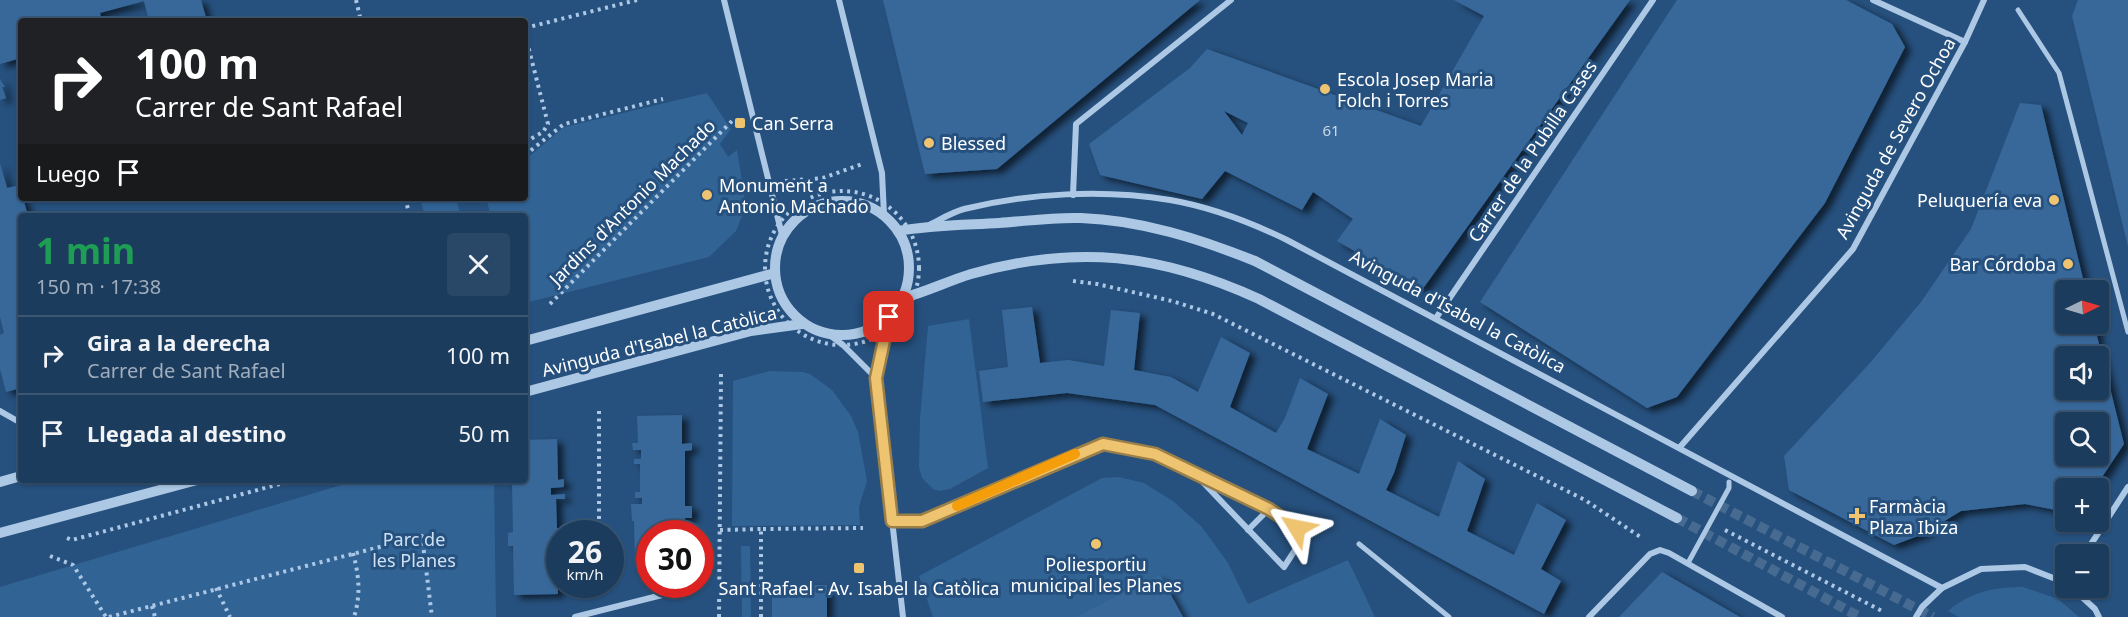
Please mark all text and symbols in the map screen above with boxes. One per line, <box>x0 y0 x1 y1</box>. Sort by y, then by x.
street label: Avinguda de Severo Ochoa <box>1830 33 1960 243</box>
text: 100 m <box>135 34 259 91</box>
icon: right <box>36 42 114 120</box>
street label: Carrer de la Pubilla Cases <box>1462 55 1602 247</box>
place label: Escola Josep Maria Folch i Torres <box>1337 67 1494 112</box>
marker: Escola Josep Maria Folch i Torres <box>1318 82 1332 96</box>
text: Carrer de Sant Rafael <box>135 88 403 125</box>
place label: Can Serra <box>752 111 834 135</box>
street label: Jardins d'Antonio Machado <box>542 114 720 292</box>
marker: Can Serra <box>733 116 747 130</box>
house number: 61 <box>1322 120 1340 140</box>
place label: Blessed <box>941 131 1006 155</box>
marker: Blessed <box>922 136 936 150</box>
icon: arrive <box>112 156 145 189</box>
text: Luego <box>36 158 100 188</box>
place label: Monument a Antonio Machado <box>719 173 869 218</box>
marker: Monument a Antonio Machado <box>700 188 714 202</box>
place label: Peluquería eva <box>1917 188 2042 212</box>
marker: Peluquería eva <box>2047 193 2061 207</box>
text: 1 min <box>36 226 135 275</box>
button: close <box>447 233 510 296</box>
street label: Avinguda d'Isabel la Catòlica <box>1346 244 1570 378</box>
place label: Bar Córdoba <box>1950 252 2056 276</box>
marker: Bar Córdoba <box>2061 257 2075 271</box>
text: 150 m · 17:38 <box>36 273 161 300</box>
north arrow <box>2055 280 2109 334</box>
map controls <box>2055 280 2109 598</box>
pin <box>863 291 914 342</box>
street label: Avinguda d'Isabel la Catòlica <box>539 300 779 382</box>
icon: arrive <box>872 300 905 333</box>
text: Gira a la derecha <box>87 327 271 357</box>
icon: right <box>36 339 69 372</box>
text: 100 m <box>446 340 510 370</box>
button: sound <box>2055 346 2109 400</box>
text: Carrer de Sant Rafael <box>87 357 286 384</box>
button: search <box>2055 412 2109 466</box>
icon: arrive <box>36 417 69 450</box>
text: Llegada al destino <box>87 418 287 448</box>
text: 50 m <box>459 418 510 448</box>
button: + <box>2055 478 2109 532</box>
place label: Farmàcia Plaza Ibiza <box>1869 494 1958 539</box>
position arrow <box>1265 496 1329 560</box>
marker: Farmàcia Plaza Ibiza <box>1850 509 1864 523</box>
speed limit sign: 30 <box>636 520 714 598</box>
park label: Parc de les Planes <box>372 527 456 572</box>
text: 26 <box>568 531 602 572</box>
marker: Poliesportiu municipal les Planes <box>1089 537 1103 551</box>
button: − <box>2055 544 2109 598</box>
place label: Poliesportiu municipal les Planes <box>1010 552 1182 597</box>
marker: Sant Rafael - Av. Isabel la Catòlica <box>852 561 866 575</box>
text: km/h <box>567 564 603 584</box>
place label: Sant Rafael - Av. Isabel la Catòlica <box>719 576 999 600</box>

